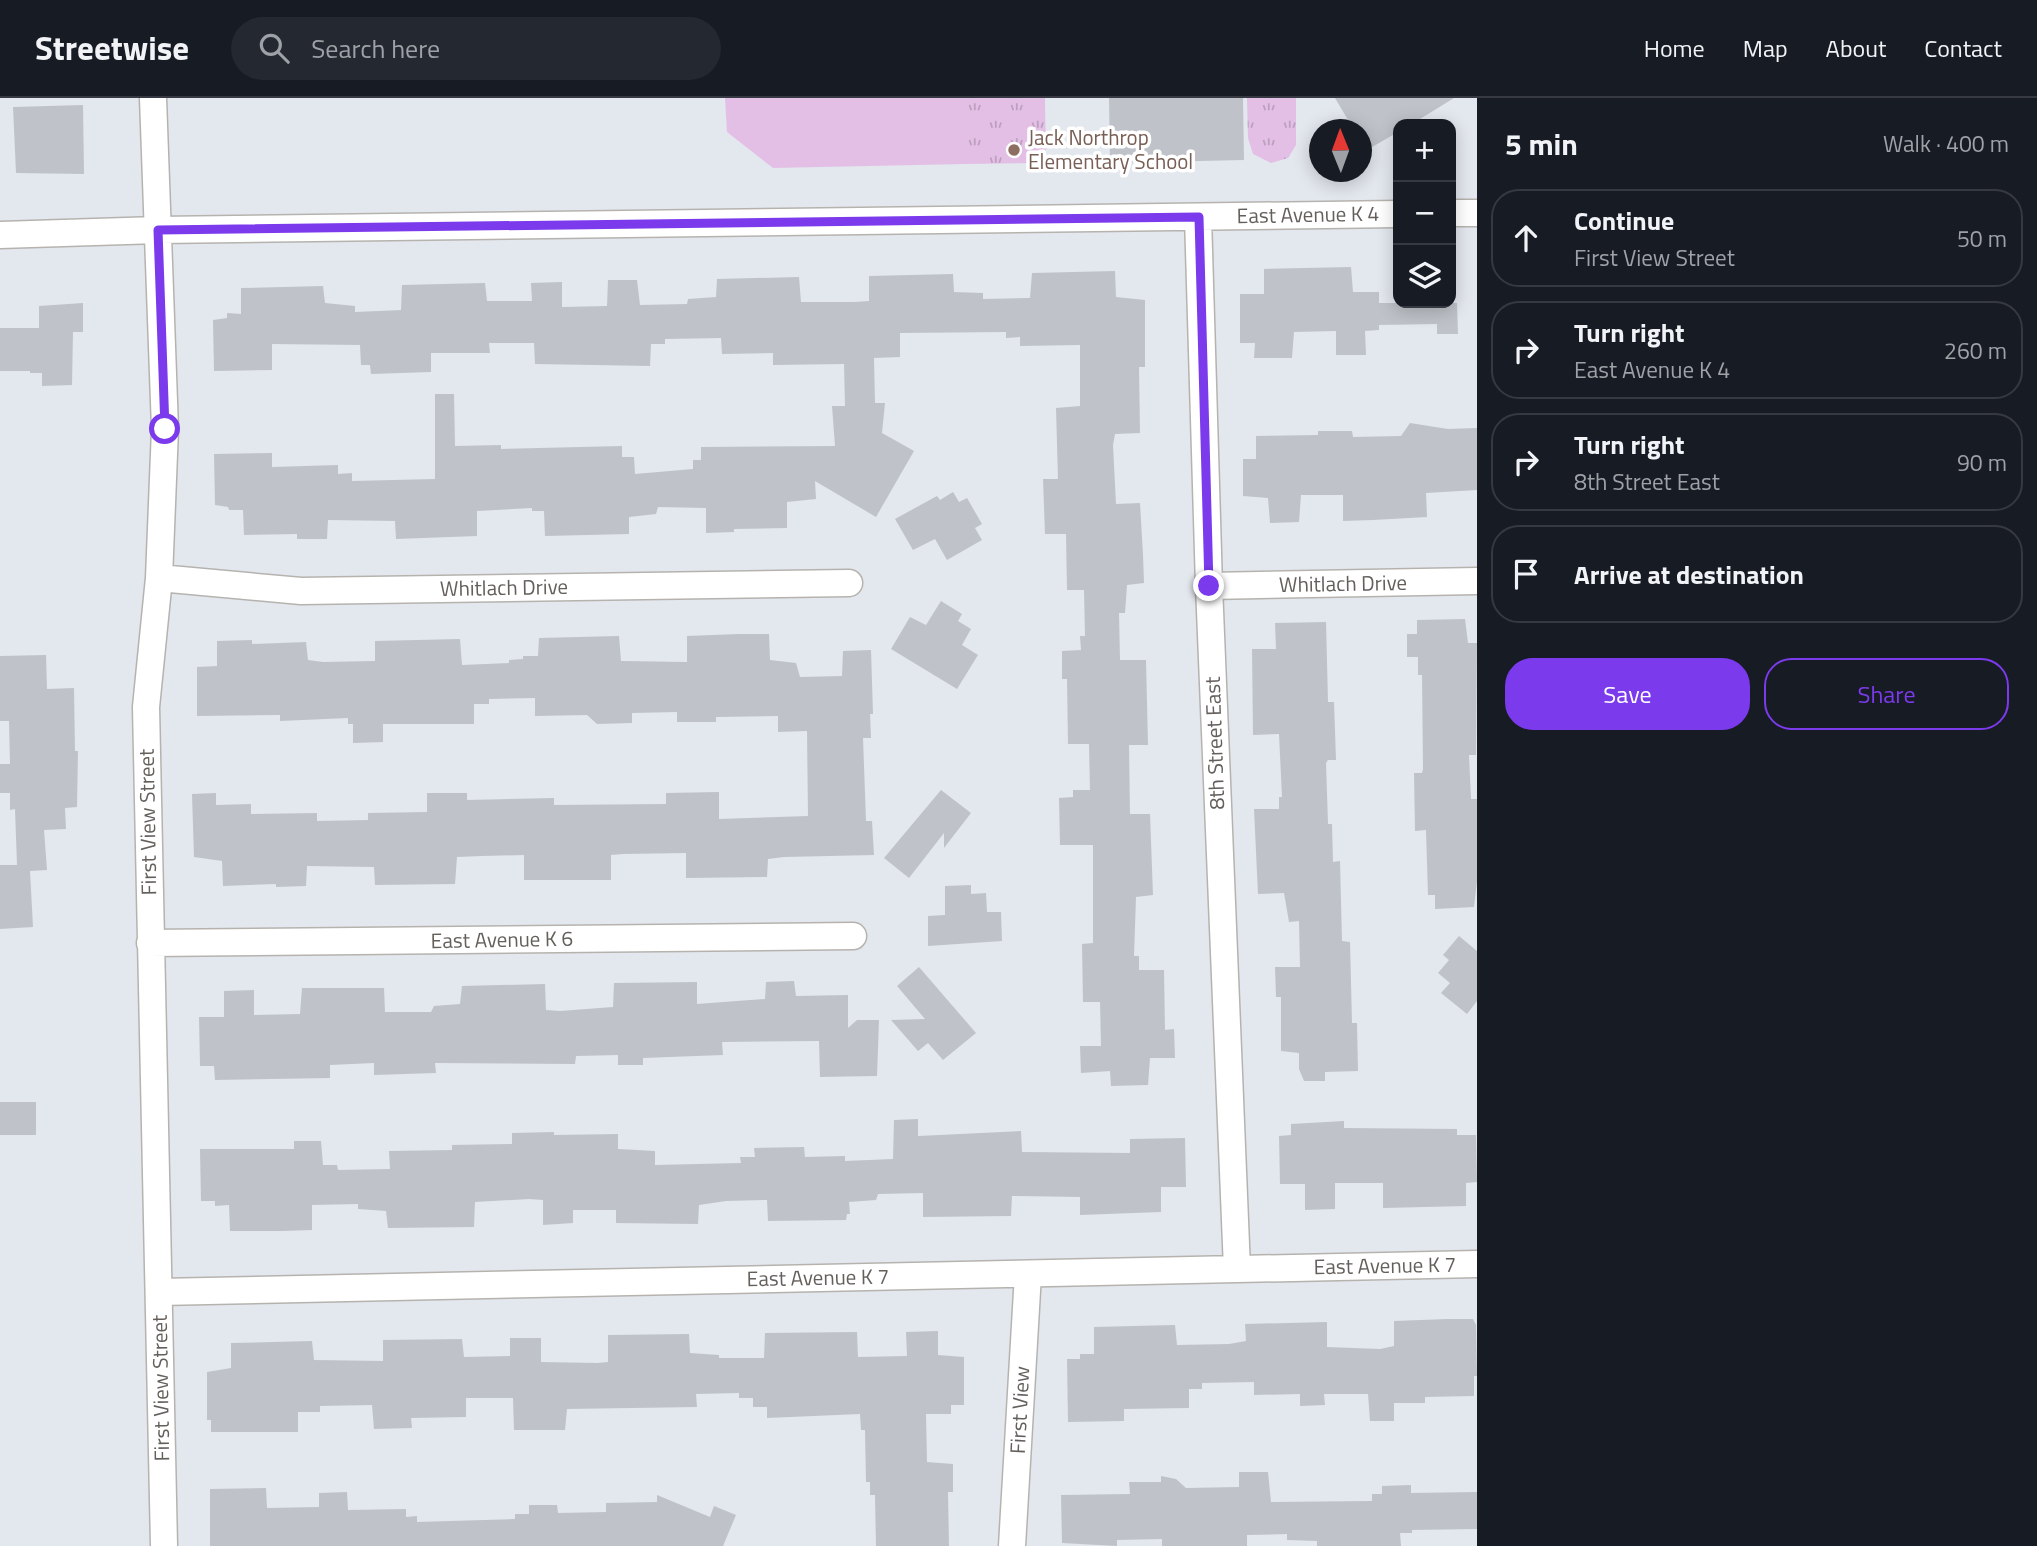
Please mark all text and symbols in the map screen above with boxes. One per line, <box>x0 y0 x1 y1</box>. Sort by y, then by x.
search box <box>231 17 721 80</box>
text: Streetwise <box>35 23 189 73</box>
icon: search <box>255 29 293 67</box>
text: Search here <box>311 29 440 68</box>
text: Home <box>1644 30 1705 66</box>
text: Map <box>1743 30 1788 66</box>
text: About <box>1826 30 1886 66</box>
text: Contact <box>1924 30 2002 66</box>
north arrow <box>1309 119 1372 182</box>
map controls <box>1393 119 1456 308</box>
button: + <box>1393 119 1456 182</box>
place label: Jack Northrop Elementary School <box>1028 121 1193 177</box>
text: 5 min <box>1505 121 1578 167</box>
text: Walk · 400 m <box>1883 126 2009 161</box>
marker: Jack Northrop Elementary School <box>1006 142 1022 158</box>
button: − <box>1393 182 1456 245</box>
street label: East Avenue K 4 <box>1236 197 1380 231</box>
text: Continue <box>1574 201 1674 240</box>
icon: ahead <box>1507 219 1545 257</box>
text: 50 m <box>1957 221 2007 256</box>
text: First View Street <box>1574 240 1735 275</box>
button: layers <box>1393 245 1456 308</box>
text: Turn right <box>1574 313 1685 352</box>
icon: right <box>1507 331 1545 369</box>
text: 260 m <box>1944 333 2007 368</box>
text: East Avenue K 4 <box>1574 352 1730 387</box>
route start <box>149 413 180 444</box>
text: Turn right <box>1574 425 1685 464</box>
icon: right <box>1507 443 1545 481</box>
text: 90 m <box>1957 445 2007 480</box>
text: 8th Street East <box>1574 464 1720 499</box>
icon: arrive <box>1507 555 1545 593</box>
text: Arrive at destination <box>1574 555 1804 594</box>
street label: Whitlach Drive <box>1279 566 1407 600</box>
street label: Whitlach Drive <box>440 570 568 604</box>
route end <box>1193 570 1224 601</box>
button: Save <box>1505 658 1750 730</box>
button: Share <box>1764 658 2009 730</box>
street label: 8th Street East <box>1196 675 1232 810</box>
street label: First View Street <box>130 748 164 896</box>
street label: East Avenue K 6 <box>430 922 574 956</box>
street label: East Avenue K 7 <box>1313 1248 1457 1282</box>
street label: East Avenue K 7 <box>746 1260 890 1294</box>
street label: First View Street <box>143 1314 177 1462</box>
street label: First View <box>1001 1365 1037 1455</box>

